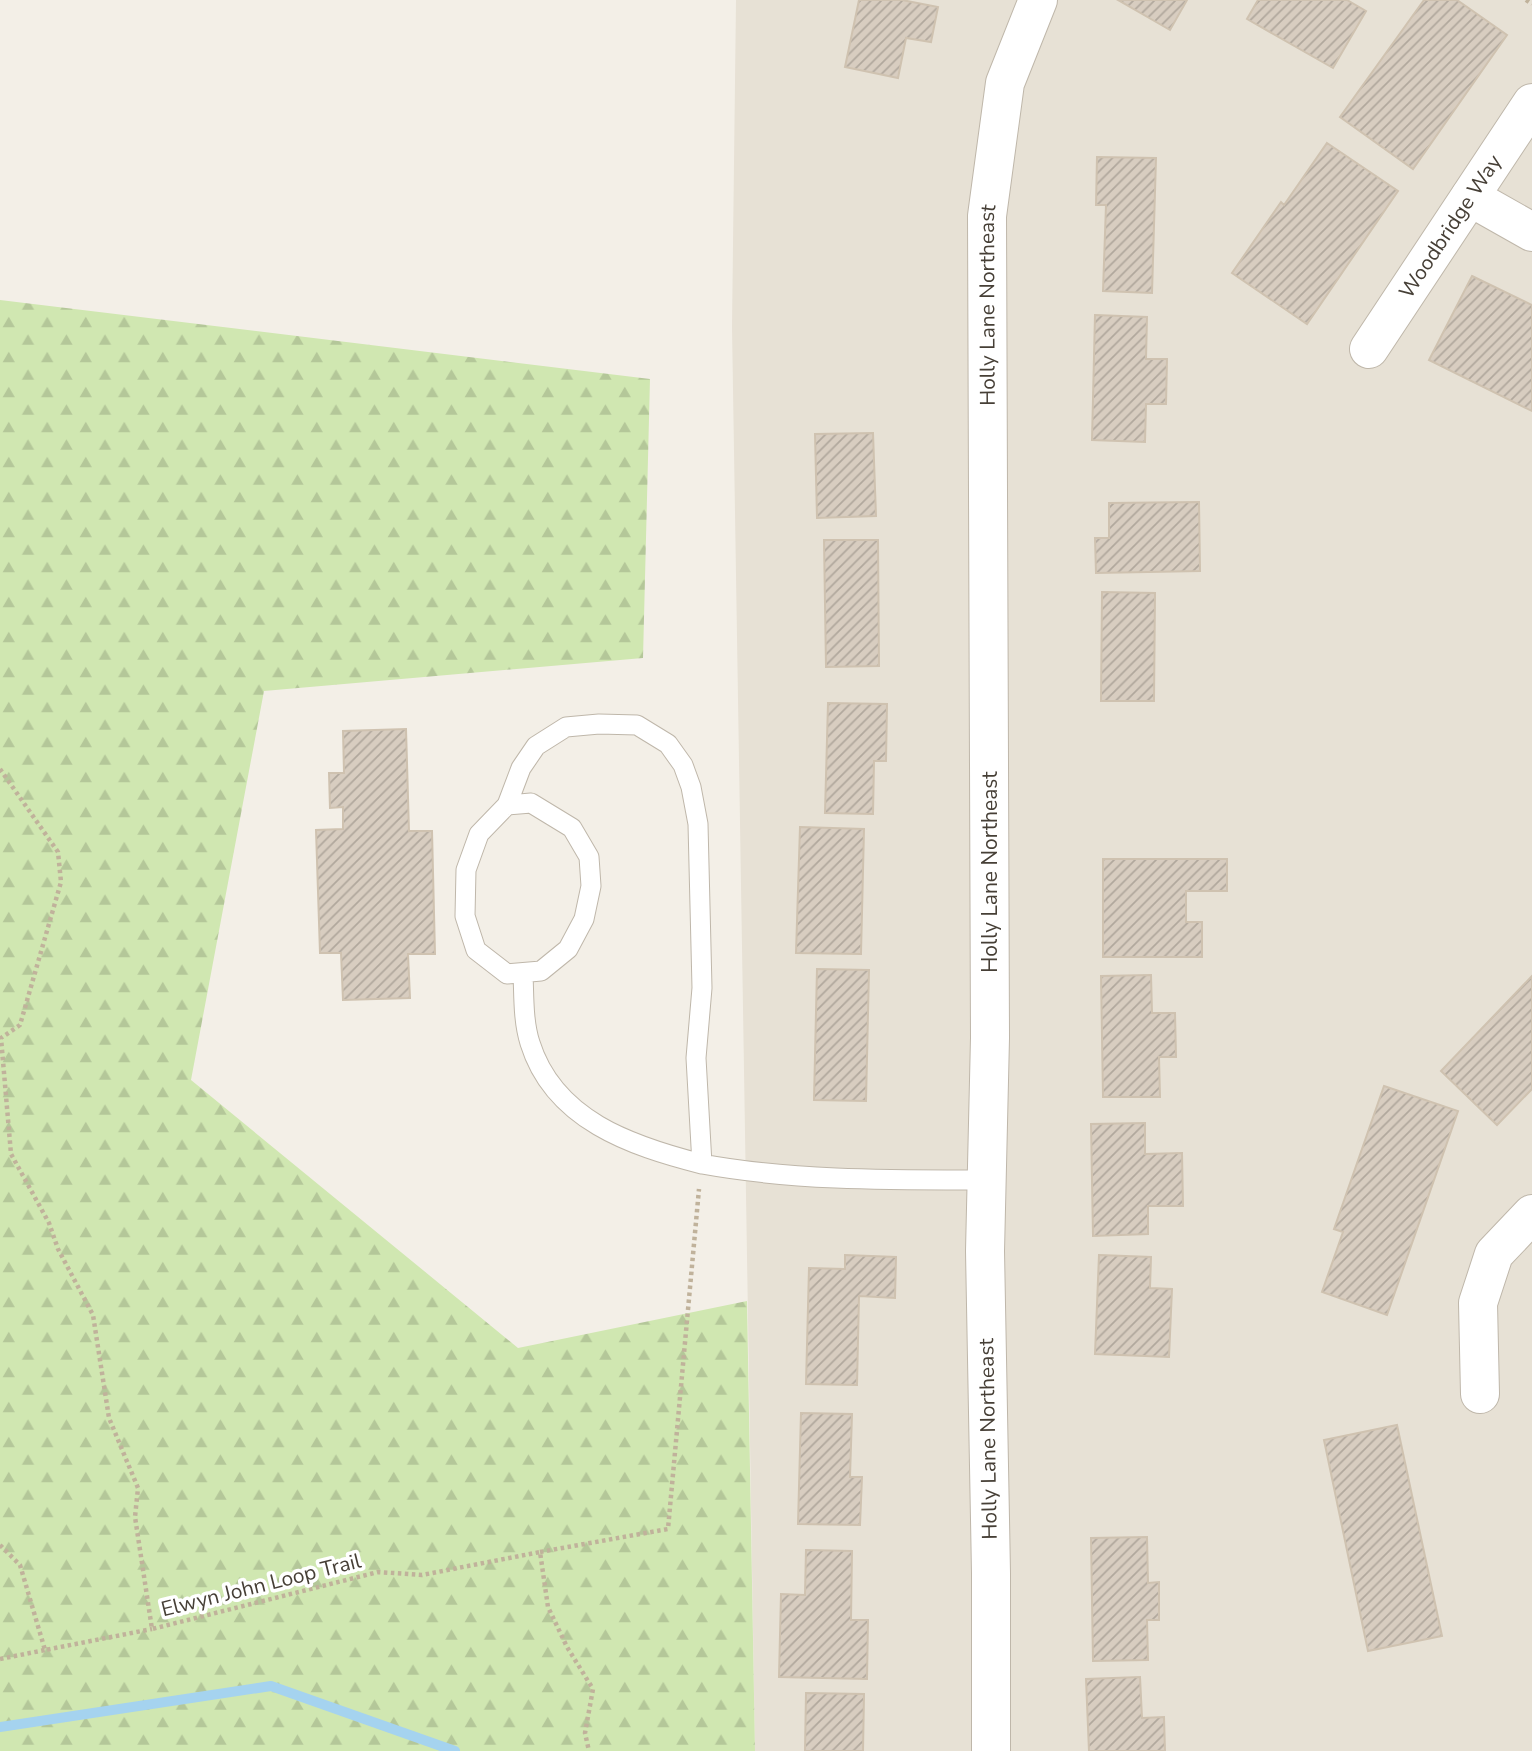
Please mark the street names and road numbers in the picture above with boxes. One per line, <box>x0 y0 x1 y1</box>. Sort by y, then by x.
street label: Woodbridge Way <box>1392 149 1508 304</box>
street label: Holly Lane Northeast <box>973 202 1003 406</box>
street label: Holly Lane Northeast <box>976 771 1004 973</box>
street label: Holly Lane Northeast <box>972 1337 1004 1540</box>
street label: Elwyn John Loop Trail <box>158 1546 365 1623</box>

